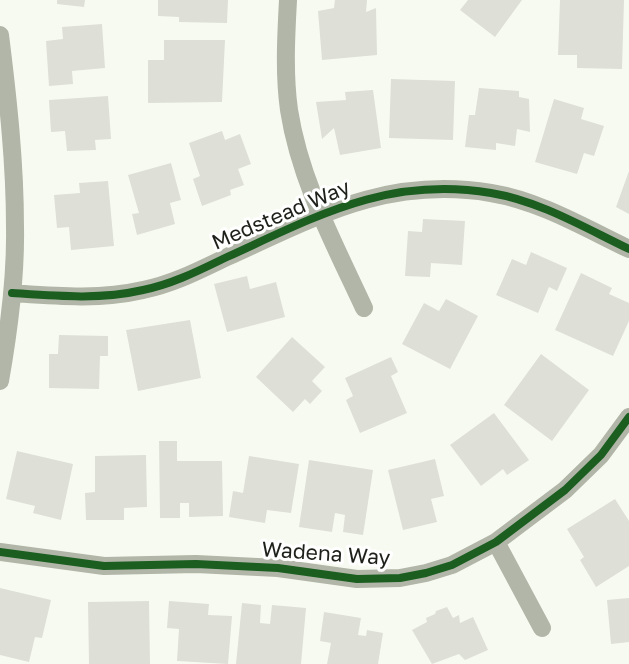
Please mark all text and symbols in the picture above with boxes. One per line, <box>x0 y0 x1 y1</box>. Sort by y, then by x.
street label: Medstead Way <box>208 175 354 255</box>
street label: Wadena Way <box>261 537 391 571</box>

